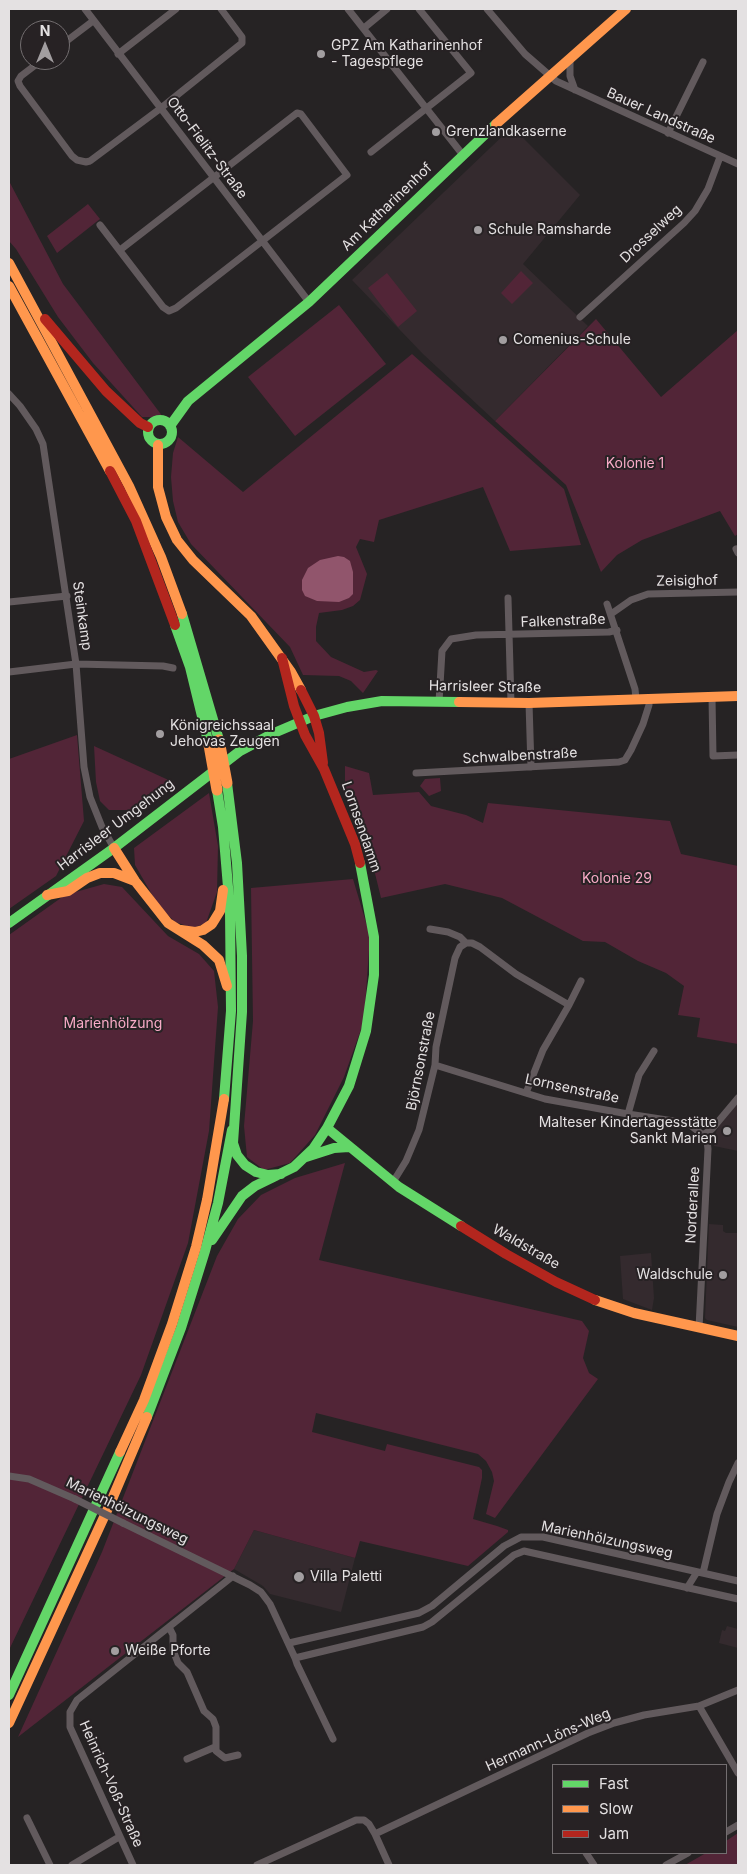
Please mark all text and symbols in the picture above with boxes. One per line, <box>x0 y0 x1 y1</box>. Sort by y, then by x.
north arrow <box>20 20 70 70</box>
text: N <box>40 22 50 39</box>
place label: GPZ Am Katharinenhof - Tagespflege <box>331 38 482 70</box>
marker: GPZ Am Katharinenhof - Tagespflege <box>315 48 327 60</box>
street label: Bauer Landstraße <box>604 84 718 148</box>
street label: Otto-Fielitz-Straße <box>163 94 251 202</box>
place label: Grenzlandkaserne <box>446 124 567 140</box>
marker: Grenzlandkaserne <box>430 126 442 138</box>
street label: Am Katharinenhof <box>338 160 436 254</box>
street label: Drosselweg <box>617 201 685 267</box>
place label: Schule Ramsharde <box>488 222 611 238</box>
marker: Schule Ramsharde <box>472 224 484 236</box>
place label: Comenius-Schule <box>513 332 631 348</box>
marker: Comenius-Schule <box>497 334 509 346</box>
park label: Kolonie 1 <box>606 456 664 472</box>
street label: Zeisighof <box>656 572 718 590</box>
street label: Steinkamp <box>69 580 95 652</box>
street label: Falkenstraße <box>520 611 606 631</box>
street label: Harrisleer Straße <box>429 678 541 696</box>
place label: Königreichssaal Jehovas Zeugen <box>170 718 280 750</box>
marker: Königreichssaal Jehovas Zeugen <box>154 728 166 740</box>
street label: Schwalbenstraße <box>462 745 578 767</box>
street label: Harrisleer Umgehung <box>54 776 178 874</box>
street label: Lornsendamm <box>338 779 384 875</box>
park label: Kolonie 29 <box>582 871 652 887</box>
street label: Björnsonstraße <box>403 1010 439 1112</box>
park label: Marienhölzung <box>64 1016 162 1032</box>
street label: Lornsenstraße <box>523 1071 621 1107</box>
place label: Malteser Kindertagesstätte Sankt Marien <box>539 1115 717 1148</box>
marker: Malteser Kindertagesstätte Sankt Marien <box>721 1125 733 1137</box>
street label: Norderallee <box>683 1166 703 1244</box>
street label: Waldstraße <box>489 1221 563 1273</box>
place label: Waldschule <box>637 1267 713 1283</box>
marker: Waldschule <box>717 1269 729 1281</box>
street label: Marienhölzungsweg <box>63 1474 191 1548</box>
street label: Marienhölzungsweg <box>540 1518 674 1562</box>
place label: Villa Paletti <box>310 1569 382 1585</box>
marker: Villa Paletti <box>292 1570 306 1584</box>
place label: Weiße Pforte <box>125 1643 211 1659</box>
marker: Weiße Pforte <box>109 1645 121 1657</box>
street label: Hermann-Löns-Weg <box>483 1705 613 1775</box>
street label: Heinrich-Voß-Straße <box>75 1718 147 1850</box>
legend <box>552 1764 727 1854</box>
text: Fast <box>599 1774 629 1793</box>
text: Slow <box>599 1799 633 1818</box>
text: Jam <box>599 1824 629 1843</box>

